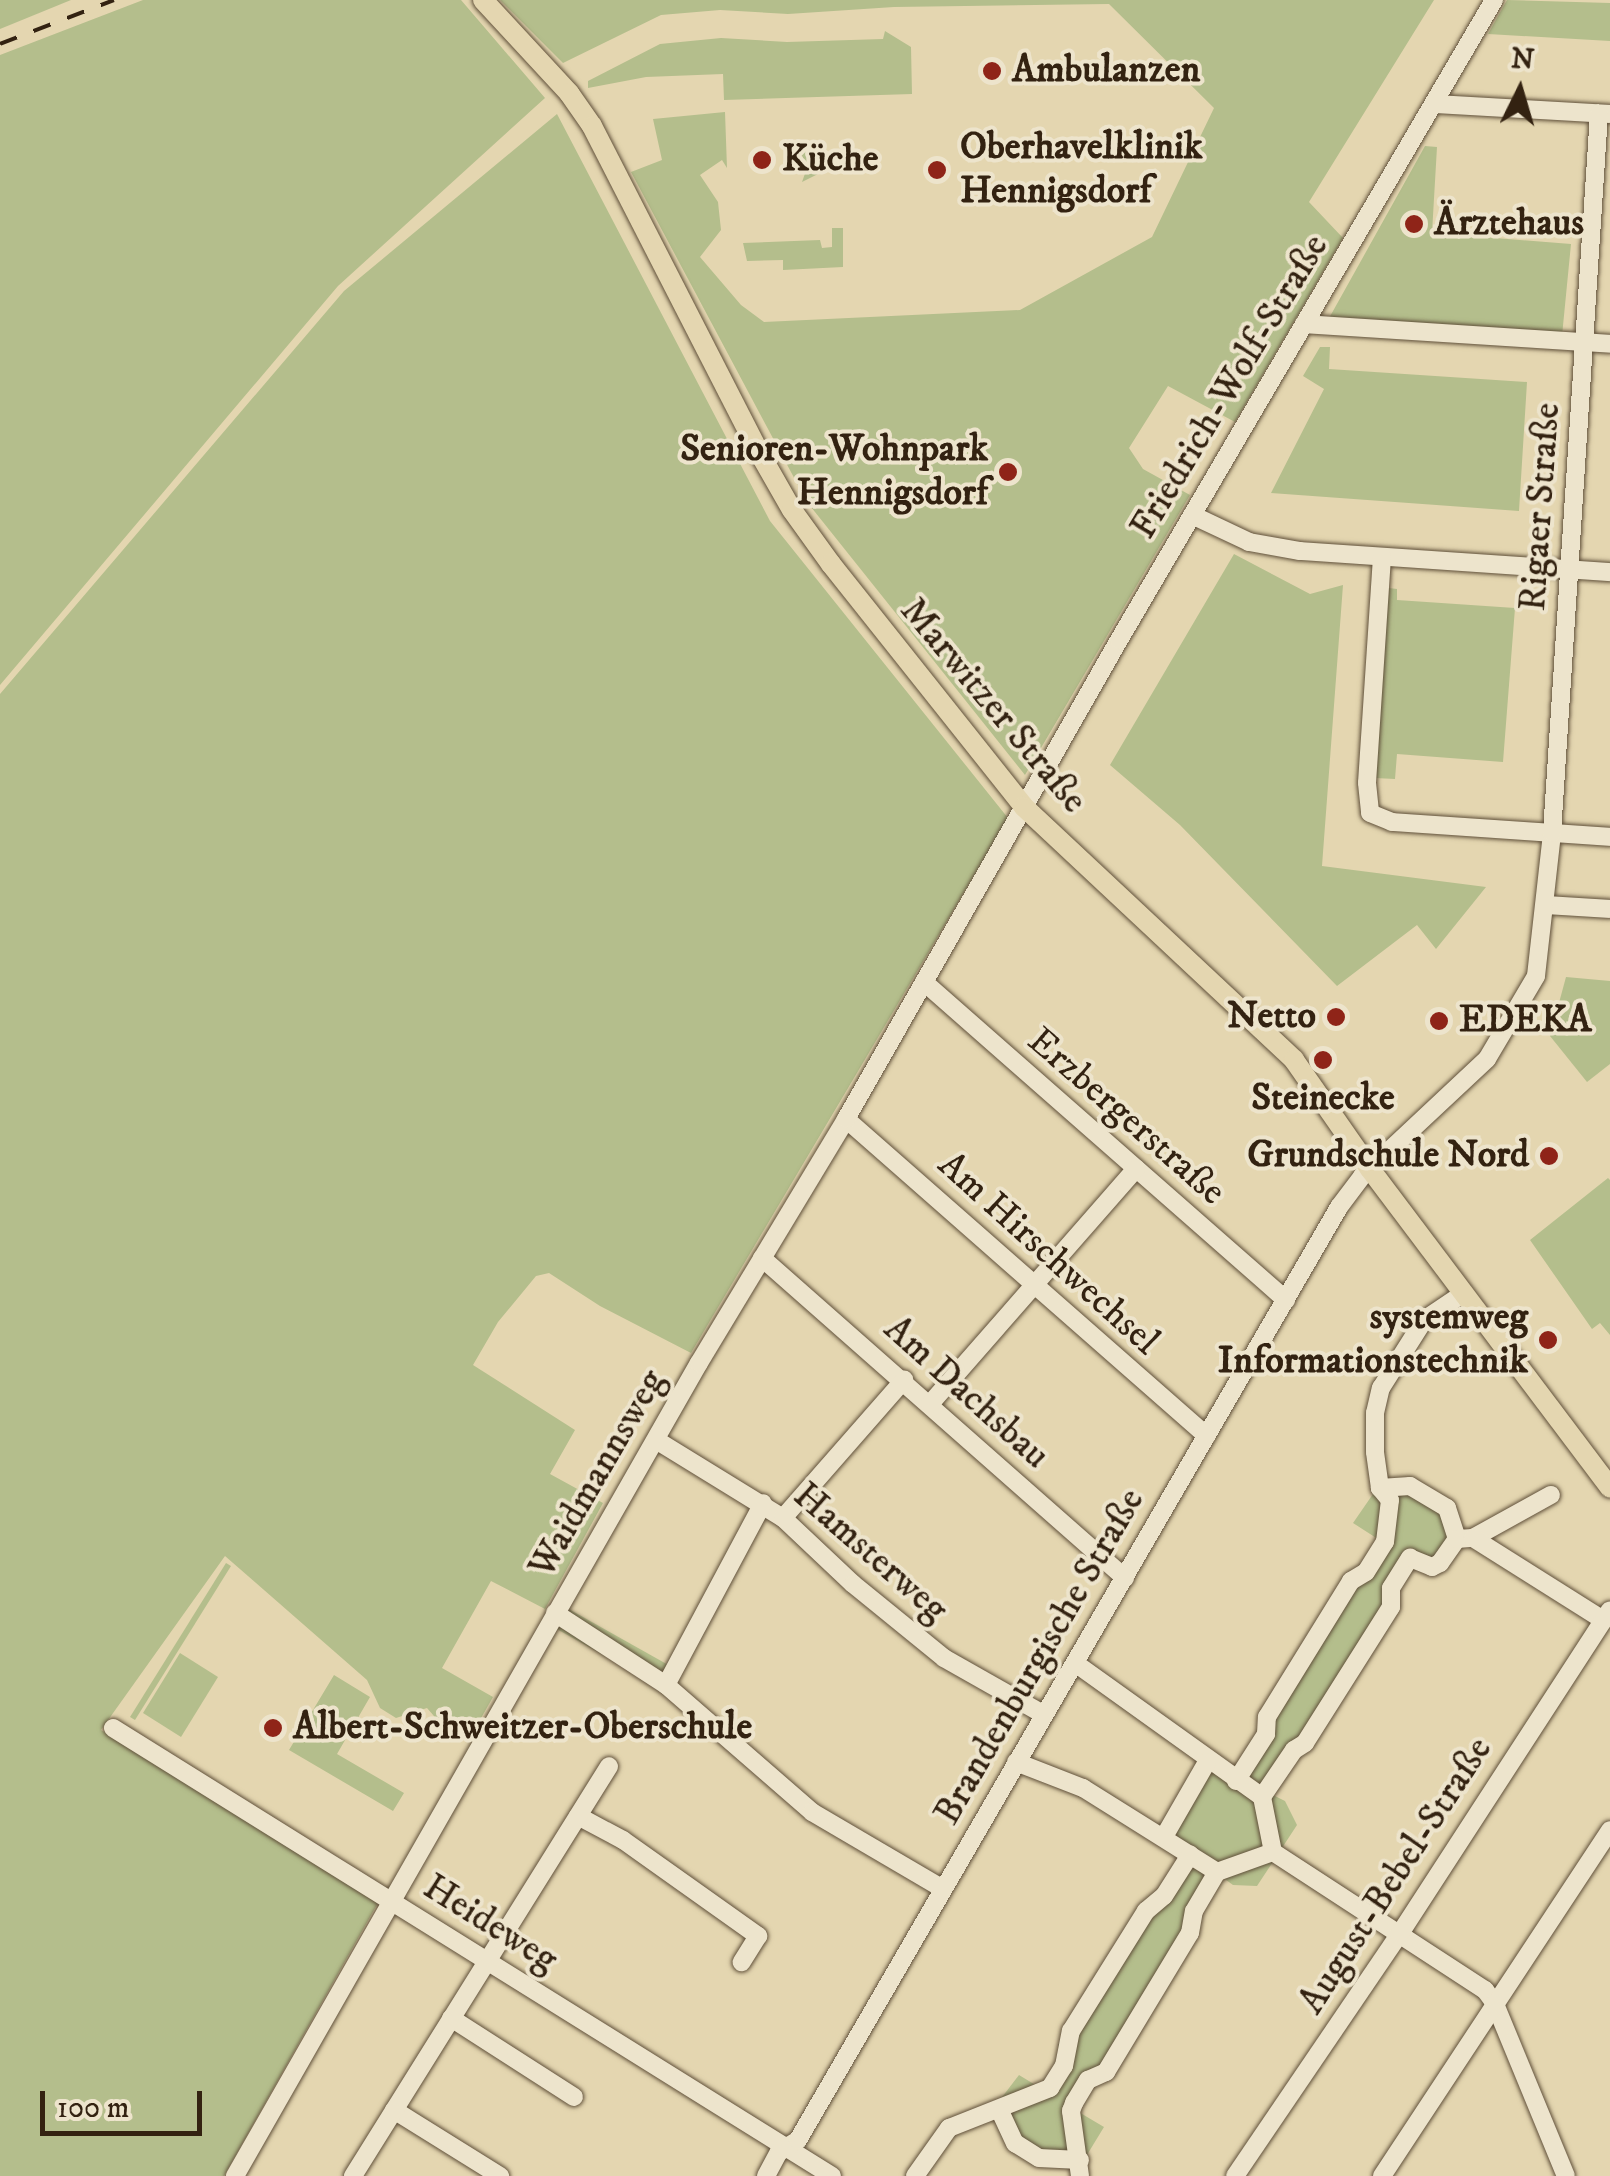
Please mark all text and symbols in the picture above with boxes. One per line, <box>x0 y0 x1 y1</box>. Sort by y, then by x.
north arrow <box>1470 40 1570 140</box>
text: N <box>1510 41 1536 78</box>
place label: Ambulanzen <box>1012 48 1200 94</box>
marker: Ambulanzen <box>981 60 1003 82</box>
place label: Oberhavelklinik Hennigsdorf <box>960 125 1203 214</box>
place label: Küche <box>782 137 879 183</box>
marker: Küche <box>751 149 773 171</box>
marker: Oberhavelklinik Hennigsdorf <box>924 157 950 183</box>
place label: Ärztehaus <box>1434 201 1584 247</box>
marker: Ärztehaus <box>1403 213 1425 235</box>
street label: Friedrich-Wolf-Straße <box>1121 227 1339 547</box>
street label: Rigaer Straße <box>1511 401 1571 613</box>
place label: Senioren-Wohnpark Hennigsdorf <box>680 427 988 516</box>
marker: Senioren-Wohnpark Hennigsdorf <box>997 461 1019 483</box>
street label: Marwitzer Straße <box>890 589 1096 823</box>
place label: Netto <box>1227 994 1316 1040</box>
place label: EDEKA <box>1459 998 1592 1044</box>
marker: Netto <box>1325 1006 1347 1028</box>
marker: EDEKA <box>1428 1010 1450 1032</box>
street label: Erzbergerstraße <box>1018 1019 1234 1215</box>
marker: Steinecke <box>1312 1049 1334 1071</box>
place label: Steinecke <box>1251 1076 1395 1122</box>
place label: Grundschule Nord <box>1247 1133 1529 1179</box>
street label: Am Hirschwechsel <box>928 1143 1168 1365</box>
marker: Grundschule Nord <box>1538 1145 1560 1167</box>
place label: systemweg Informationstechnik <box>1218 1295 1528 1385</box>
street label: Am Dachsbau <box>874 1307 1058 1479</box>
marker: systemweg Informationstechnik <box>1537 1329 1559 1351</box>
street label: Waidmannsweg <box>520 1362 676 1586</box>
street label: Hamsterweg <box>783 1473 957 1633</box>
street label: Brandenburgische Straße <box>925 1481 1155 1833</box>
place label: Albert-Schweitzer-Oberschule <box>293 1705 752 1751</box>
marker: Albert-Schweitzer-Oberschule <box>262 1717 284 1739</box>
street label: August-Bebel-Straße <box>1289 1729 1503 2023</box>
street label: Heideweg <box>414 1865 566 1983</box>
scale bar <box>45 2071 208 2133</box>
text: 100 m <box>57 2090 129 2127</box>

